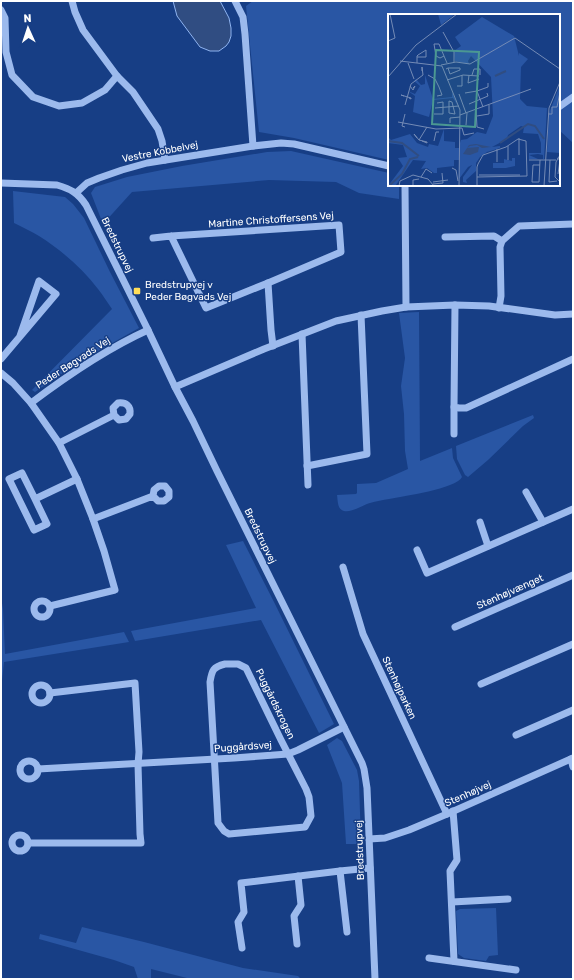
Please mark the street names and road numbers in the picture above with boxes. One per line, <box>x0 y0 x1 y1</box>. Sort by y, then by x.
street label: Vestre Kobbelvej <box>121 139 199 165</box>
street label: Martine Christoffersens Vej <box>208 210 334 230</box>
street label: Bredstrupvej <box>98 215 136 275</box>
street label: Peder Bøgvads Vej <box>34 335 112 391</box>
street label: Bredstrupvej <box>241 506 279 566</box>
street label: Stenhøjvænget <box>475 572 545 612</box>
street label: Stenhøjparken <box>379 655 419 721</box>
street label: Puggårdskrogen <box>253 667 297 741</box>
street label: Puggårdsvej <box>214 739 272 755</box>
street label: Stenhøjvej <box>443 778 493 810</box>
street label: Bredstrupvej <box>353 820 367 880</box>

